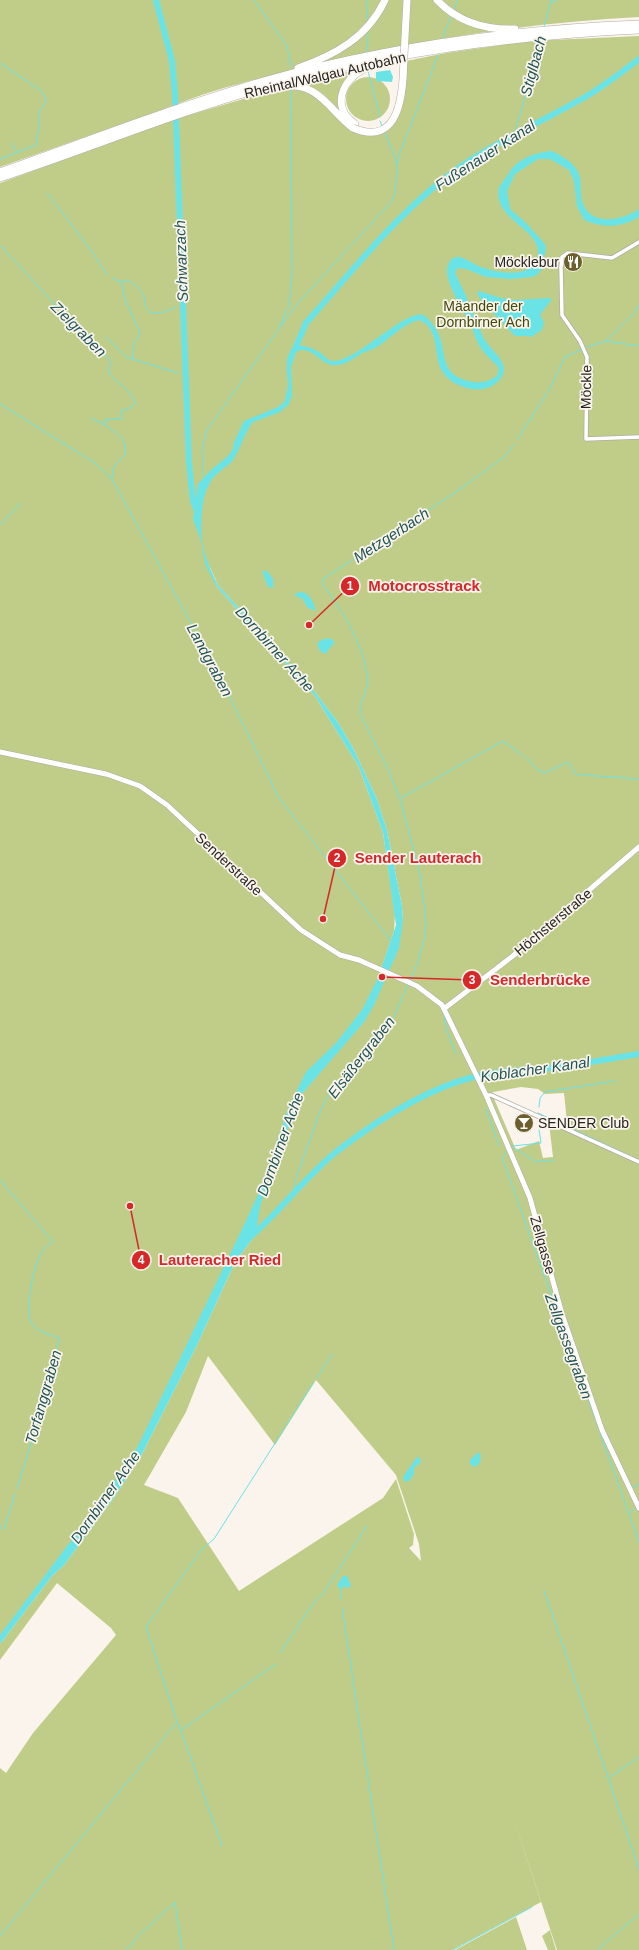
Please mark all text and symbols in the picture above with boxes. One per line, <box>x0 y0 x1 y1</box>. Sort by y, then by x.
water label: Stiglbach <box>517 34 549 98</box>
street label: Rheintal/Walgau Autobahn <box>243 49 407 101</box>
water label: Fußenauer Kanal <box>432 116 539 194</box>
water label: Schwarzach <box>171 220 191 302</box>
restaurant icon: Möcklebur <box>562 251 584 273</box>
place label: Möcklebur <box>494 254 559 270</box>
water label: Zielgraben <box>47 297 110 360</box>
park label: Mäander der Dornbirner Ach <box>436 298 530 330</box>
street label: Möckle <box>578 364 594 409</box>
water label: Metzgerbach <box>350 504 432 566</box>
callout: Motocrosstrack <box>340 572 488 599</box>
text: Motocrosstrack <box>368 577 481 594</box>
text: 1 <box>347 579 354 593</box>
water label: Dornbirner Ache <box>232 603 318 695</box>
water label: Landgraben <box>184 621 236 699</box>
street label: Senderstraße <box>193 829 266 899</box>
callout: Sender Lauterach <box>327 844 490 871</box>
text: Sender Lauterach <box>355 849 481 866</box>
text: 2 <box>334 851 341 865</box>
street label: Höchsterstraße <box>511 885 595 959</box>
callout: Senderbrücke <box>462 966 598 993</box>
text: Senderbrücke <box>490 971 590 988</box>
text: 3 <box>469 973 476 987</box>
water label: Elsäßergraben <box>324 1013 398 1101</box>
water label: Koblacher Kanal <box>479 1053 591 1085</box>
water label: Dornbirner Ache <box>253 1090 307 1198</box>
bar icon: SENDER Club <box>513 1112 535 1134</box>
place label: SENDER Club <box>538 1115 629 1131</box>
street label: Zellgasse <box>527 1214 559 1276</box>
callout: Lauteracher Ried <box>131 1246 289 1273</box>
text: Lauteracher Ried <box>159 1251 281 1268</box>
text: 4 <box>138 1253 145 1267</box>
water label: Zellgassegraben <box>542 1290 596 1401</box>
water label: Torfanggraben <box>21 1348 65 1446</box>
water label: Dornbirner Ache <box>67 1448 143 1546</box>

